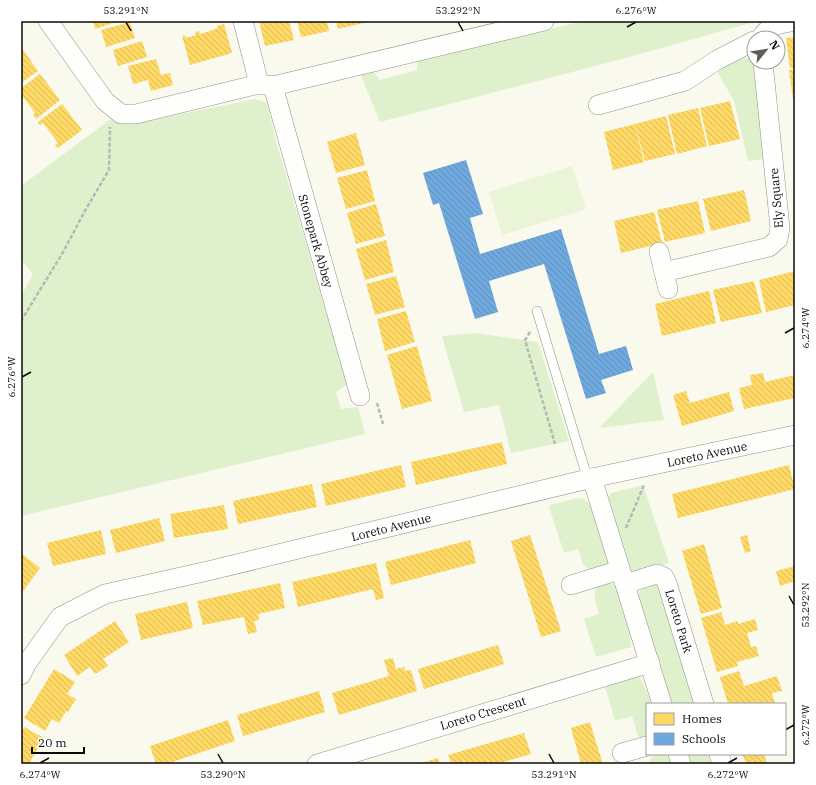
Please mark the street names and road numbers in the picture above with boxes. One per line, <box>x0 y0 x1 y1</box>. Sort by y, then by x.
street label: Ely Square <box>766 167 786 229</box>
street label: Stonepark Abbey <box>295 192 337 290</box>
street label: Loreto Avenue <box>666 438 748 470</box>
street label: Loreto Avenue <box>350 510 432 544</box>
street label: Loreto Park <box>662 587 696 655</box>
street label: Loreto Crescent <box>438 693 528 733</box>

